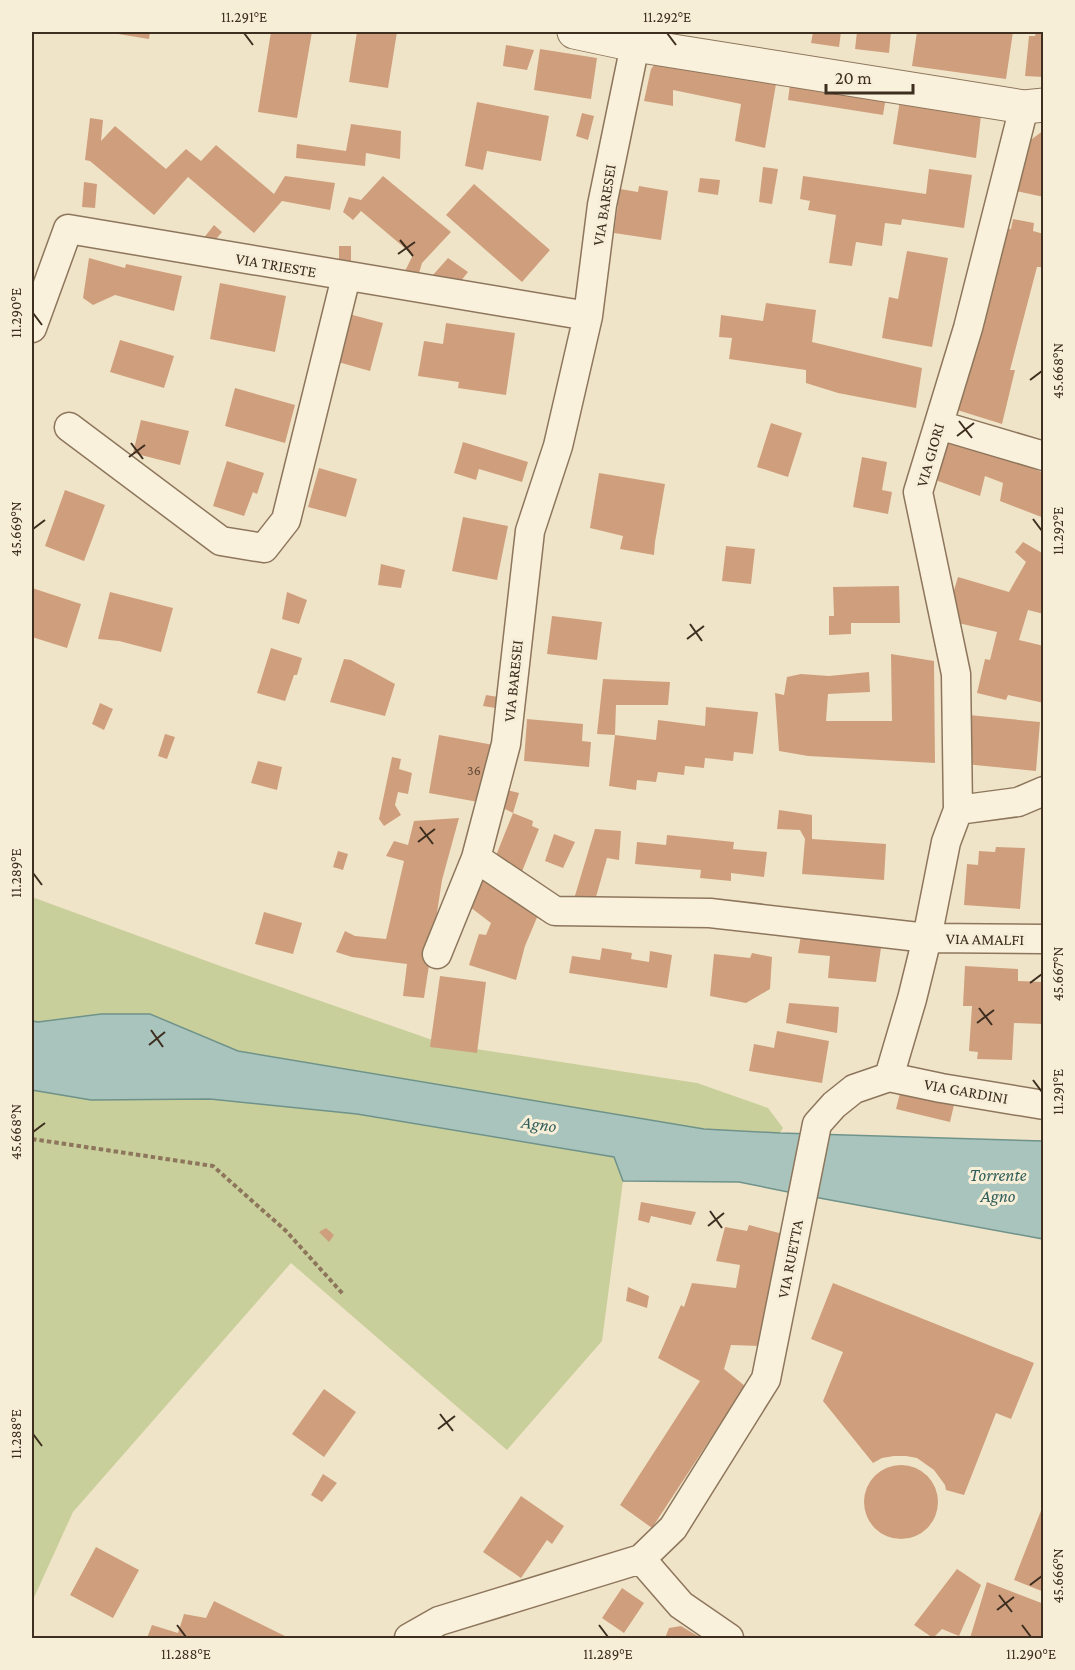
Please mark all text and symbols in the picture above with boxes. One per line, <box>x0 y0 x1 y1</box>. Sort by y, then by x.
text: 11.291°E <box>221 9 267 25</box>
text: 11.292°E <box>643 9 691 25</box>
scale bar <box>826 57 913 95</box>
text: 20 m <box>835 68 872 88</box>
street label: VIA BARESEI <box>589 163 619 247</box>
street label: VIA TRIESTE <box>234 250 318 281</box>
text: 11.290°E <box>8 288 24 338</box>
text: 45.668°N <box>1050 343 1066 399</box>
street label: VIA GIORI <box>913 421 947 489</box>
text: 45.669°N <box>8 501 24 557</box>
text: 11.292°E <box>1050 507 1066 555</box>
street label: VIA BARESEI <box>500 639 526 723</box>
house number: 36 <box>467 762 481 778</box>
text: 11.289°E <box>8 848 24 898</box>
street label: VIA AMALFI <box>946 930 1024 948</box>
text: 45.667°N <box>1050 947 1066 1001</box>
text: 11.291°E <box>1050 1069 1066 1115</box>
street label: VIA GARDINI <box>923 1075 1009 1107</box>
text: 45.668°N <box>8 1104 24 1160</box>
water label: Agno <box>519 1112 558 1136</box>
water label: Torrente Agno <box>969 1165 1027 1206</box>
street label: VIA RUETTA <box>774 1217 806 1300</box>
text: 11.288°E <box>8 1409 24 1459</box>
text: 45.666°N <box>1050 1548 1066 1604</box>
text: 11.288°E <box>161 1646 211 1662</box>
text: 11.289°E <box>583 1646 633 1662</box>
text: 11.290°E <box>1006 1646 1056 1662</box>

